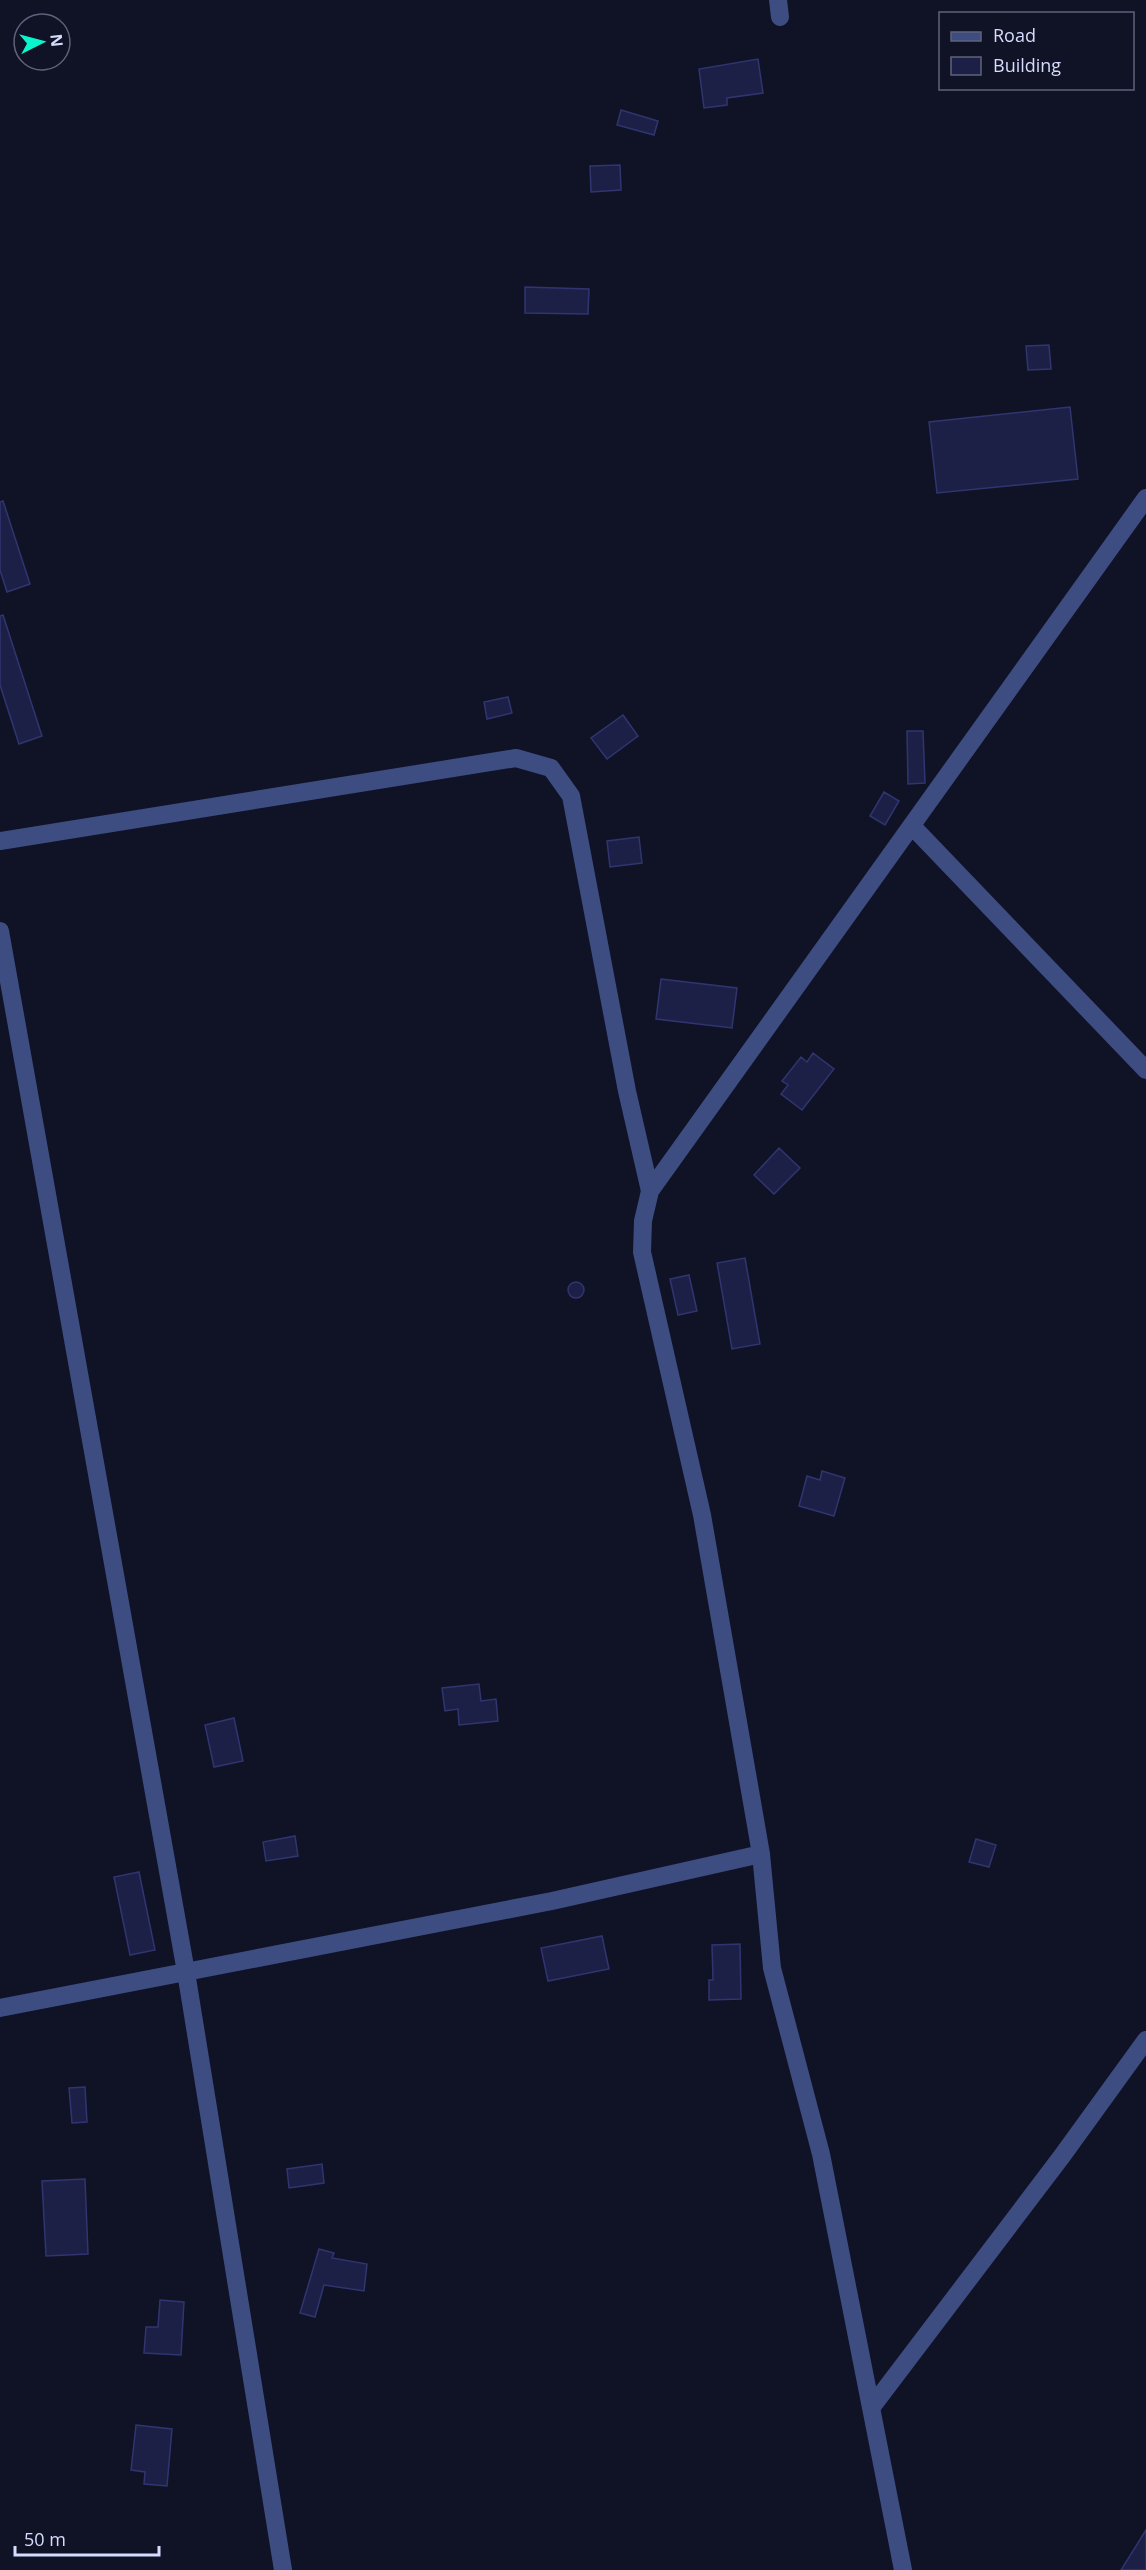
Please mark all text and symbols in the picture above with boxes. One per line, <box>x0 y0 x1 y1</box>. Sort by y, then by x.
north arrow <box>12 12 72 72</box>
legend <box>939 12 1134 90</box>
text: Road <box>993 23 1036 47</box>
text: N <box>45 33 69 48</box>
text: Building <box>993 53 1061 77</box>
scale bar <box>15 2519 159 2557</box>
text: 50 m <box>24 2527 66 2551</box>

